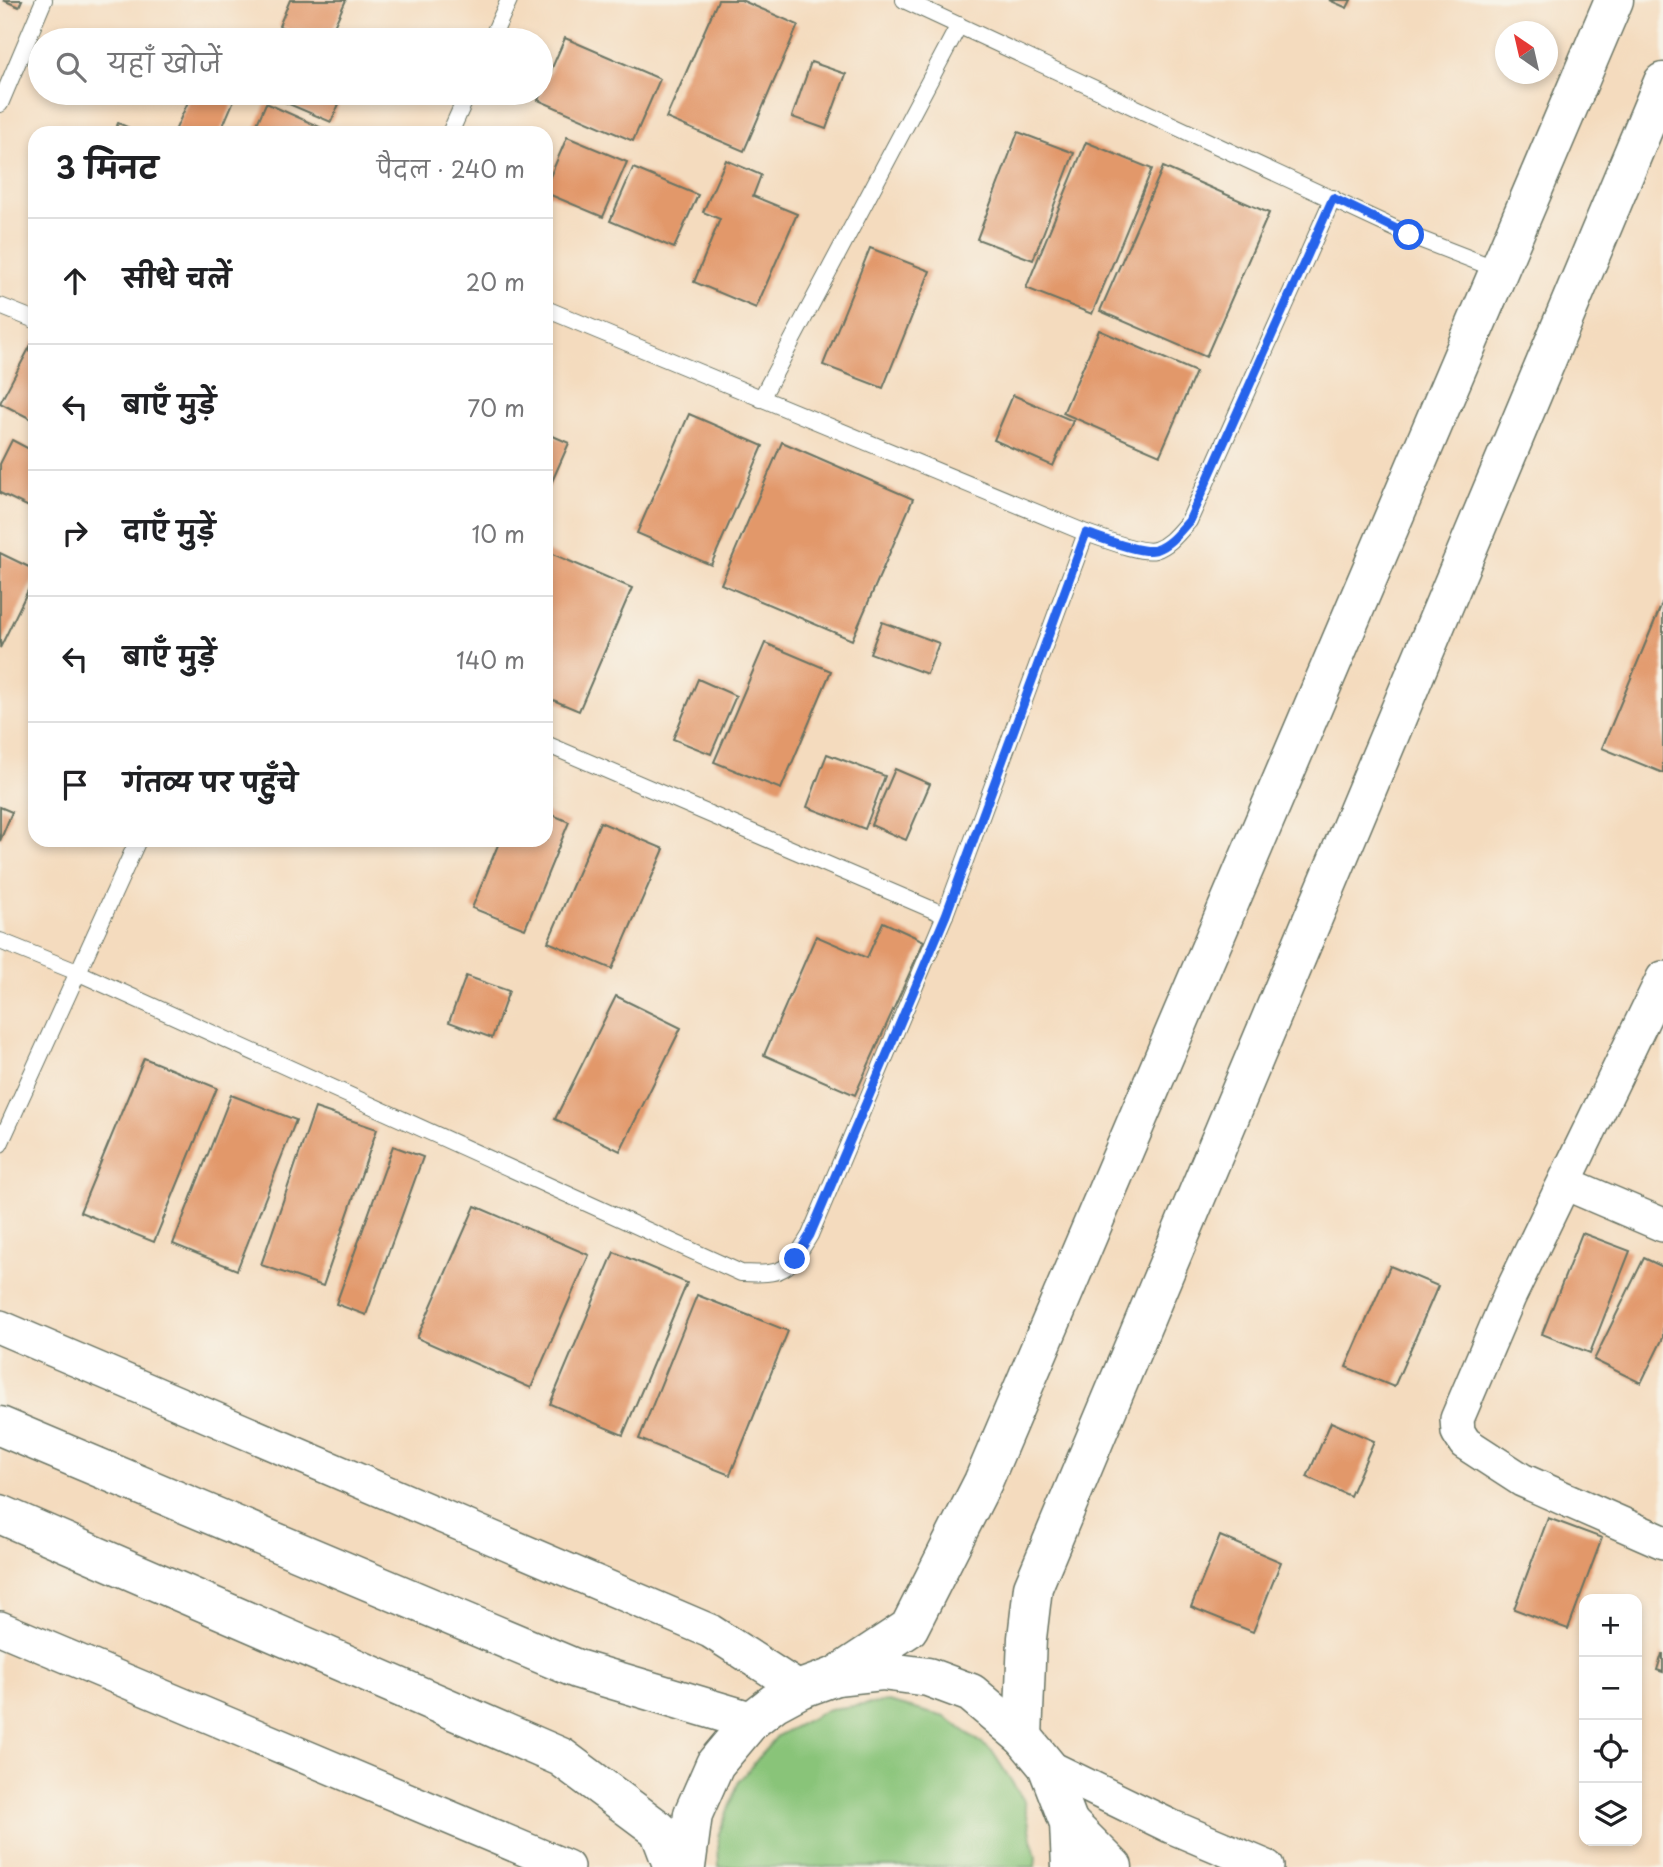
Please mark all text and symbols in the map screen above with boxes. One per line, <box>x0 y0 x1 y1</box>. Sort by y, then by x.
north arrow <box>1495 21 1558 84</box>
search box <box>28 28 553 105</box>
text: यहाँ खोजें <box>108 43 222 82</box>
icon: search <box>52 48 90 86</box>
text: 3 मिनट <box>56 144 158 189</box>
text: पैदल · 240 m <box>377 151 525 186</box>
route start <box>1393 219 1424 250</box>
text: सीधे चलें <box>123 258 231 297</box>
icon: ahead <box>56 262 94 300</box>
text: 20 m <box>466 264 525 299</box>
text: बाएँ मुड़ें <box>123 384 216 423</box>
icon: left <box>56 388 94 426</box>
text: 70 m <box>467 390 525 425</box>
text: दाएँ मुड़ें <box>123 510 215 549</box>
icon: right <box>56 514 94 552</box>
text: 10 m <box>471 516 525 551</box>
text: बाएँ मुड़ें <box>123 636 216 675</box>
icon: left <box>56 640 94 678</box>
text: 140 m <box>456 642 525 677</box>
text: गंतव्य पर पहुँचे <box>123 762 298 801</box>
icon: arrive <box>56 766 94 804</box>
route end <box>779 1243 810 1274</box>
map controls <box>1579 1594 1642 1846</box>
button: + <box>1579 1594 1642 1657</box>
button: − <box>1579 1657 1642 1720</box>
button: locate <box>1579 1720 1642 1783</box>
button: layers <box>1579 1783 1642 1846</box>

